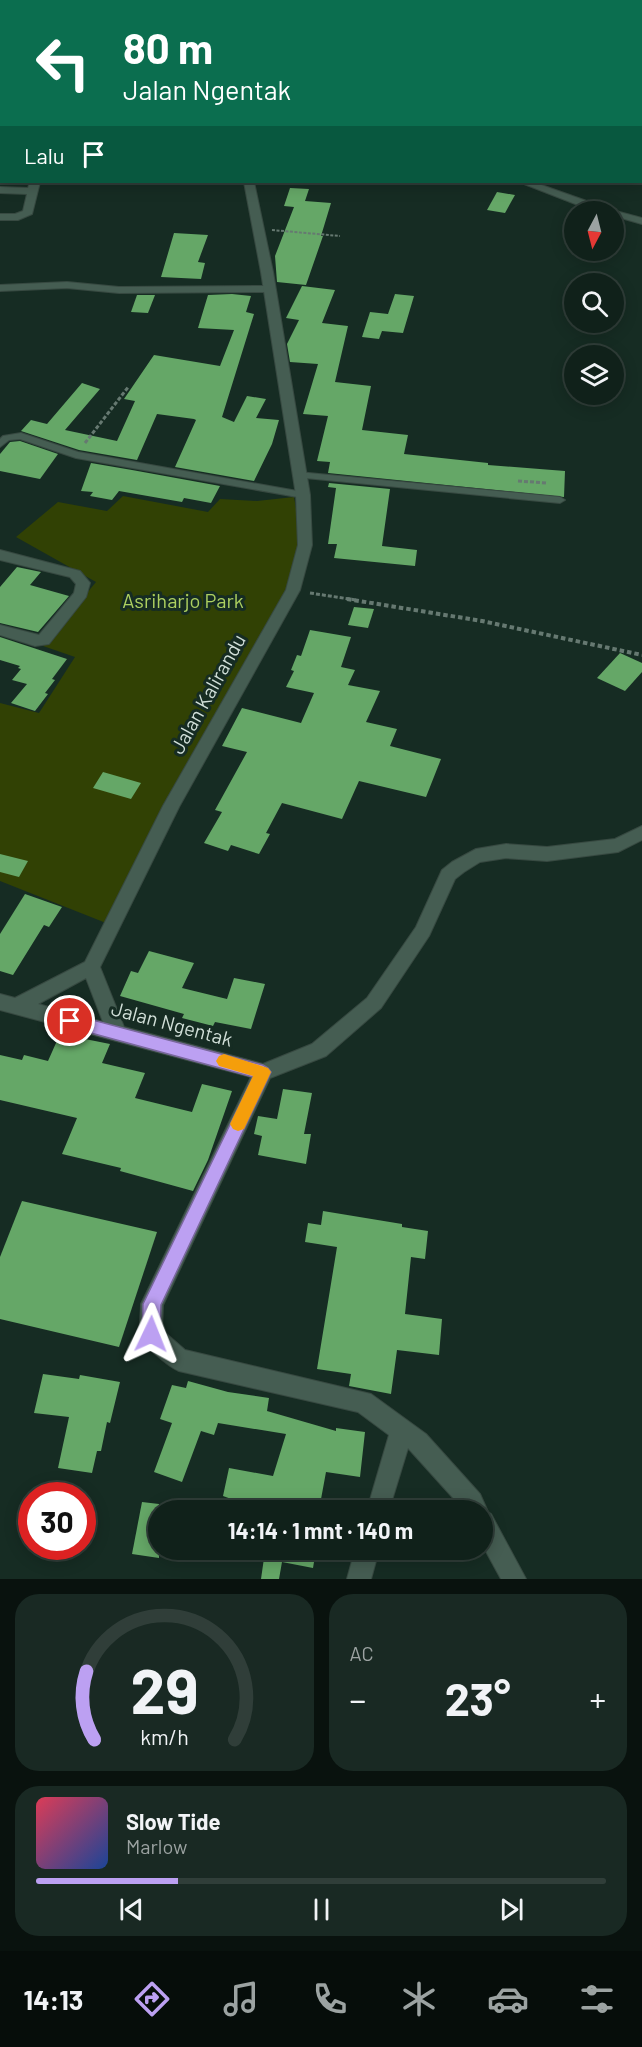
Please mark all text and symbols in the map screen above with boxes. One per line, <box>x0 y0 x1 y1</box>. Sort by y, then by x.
text: 80 m <box>123 22 213 72</box>
icon: left <box>24 24 102 102</box>
text: Jalan Ngentak <box>123 73 291 105</box>
icon: arrive <box>77 138 110 171</box>
text: Lalu <box>24 142 65 168</box>
north arrow <box>564 201 624 261</box>
map controls <box>564 201 624 405</box>
button: search <box>564 273 624 333</box>
button: layers <box>564 345 624 405</box>
park label: Asriharjo Park <box>122 588 244 612</box>
street label: Jalan Kalirandu <box>164 629 250 758</box>
pin <box>44 995 95 1046</box>
street label: Jalan Ngentak <box>109 995 236 1051</box>
icon: arrive <box>53 1004 86 1037</box>
position arrow <box>119 1302 183 1366</box>
speed limit sign: 30 <box>18 1482 96 1560</box>
text: 14:14 · 1 mnt · 140 m <box>228 1517 413 1543</box>
text: AC <box>350 1641 374 1665</box>
text: 29 <box>130 1652 198 1726</box>
text: 23° <box>445 1671 511 1725</box>
text: − <box>350 1679 366 1719</box>
text: + <box>589 1679 606 1719</box>
text: km/h <box>140 1724 189 1749</box>
text: Slow Tide <box>126 1808 221 1834</box>
text: Marlow <box>126 1834 187 1858</box>
icon: previous <box>115 1893 148 1926</box>
icon: pause <box>305 1893 338 1926</box>
icon: next <box>495 1893 528 1926</box>
icon: directions <box>131 1978 173 2020</box>
icon: music <box>220 1978 262 2020</box>
icon: phone <box>309 1978 351 2020</box>
icon: climate <box>398 1978 440 2020</box>
icon: car <box>487 1978 529 2020</box>
icon: filters <box>576 1978 618 2020</box>
text: 14:13 <box>24 1983 83 2015</box>

